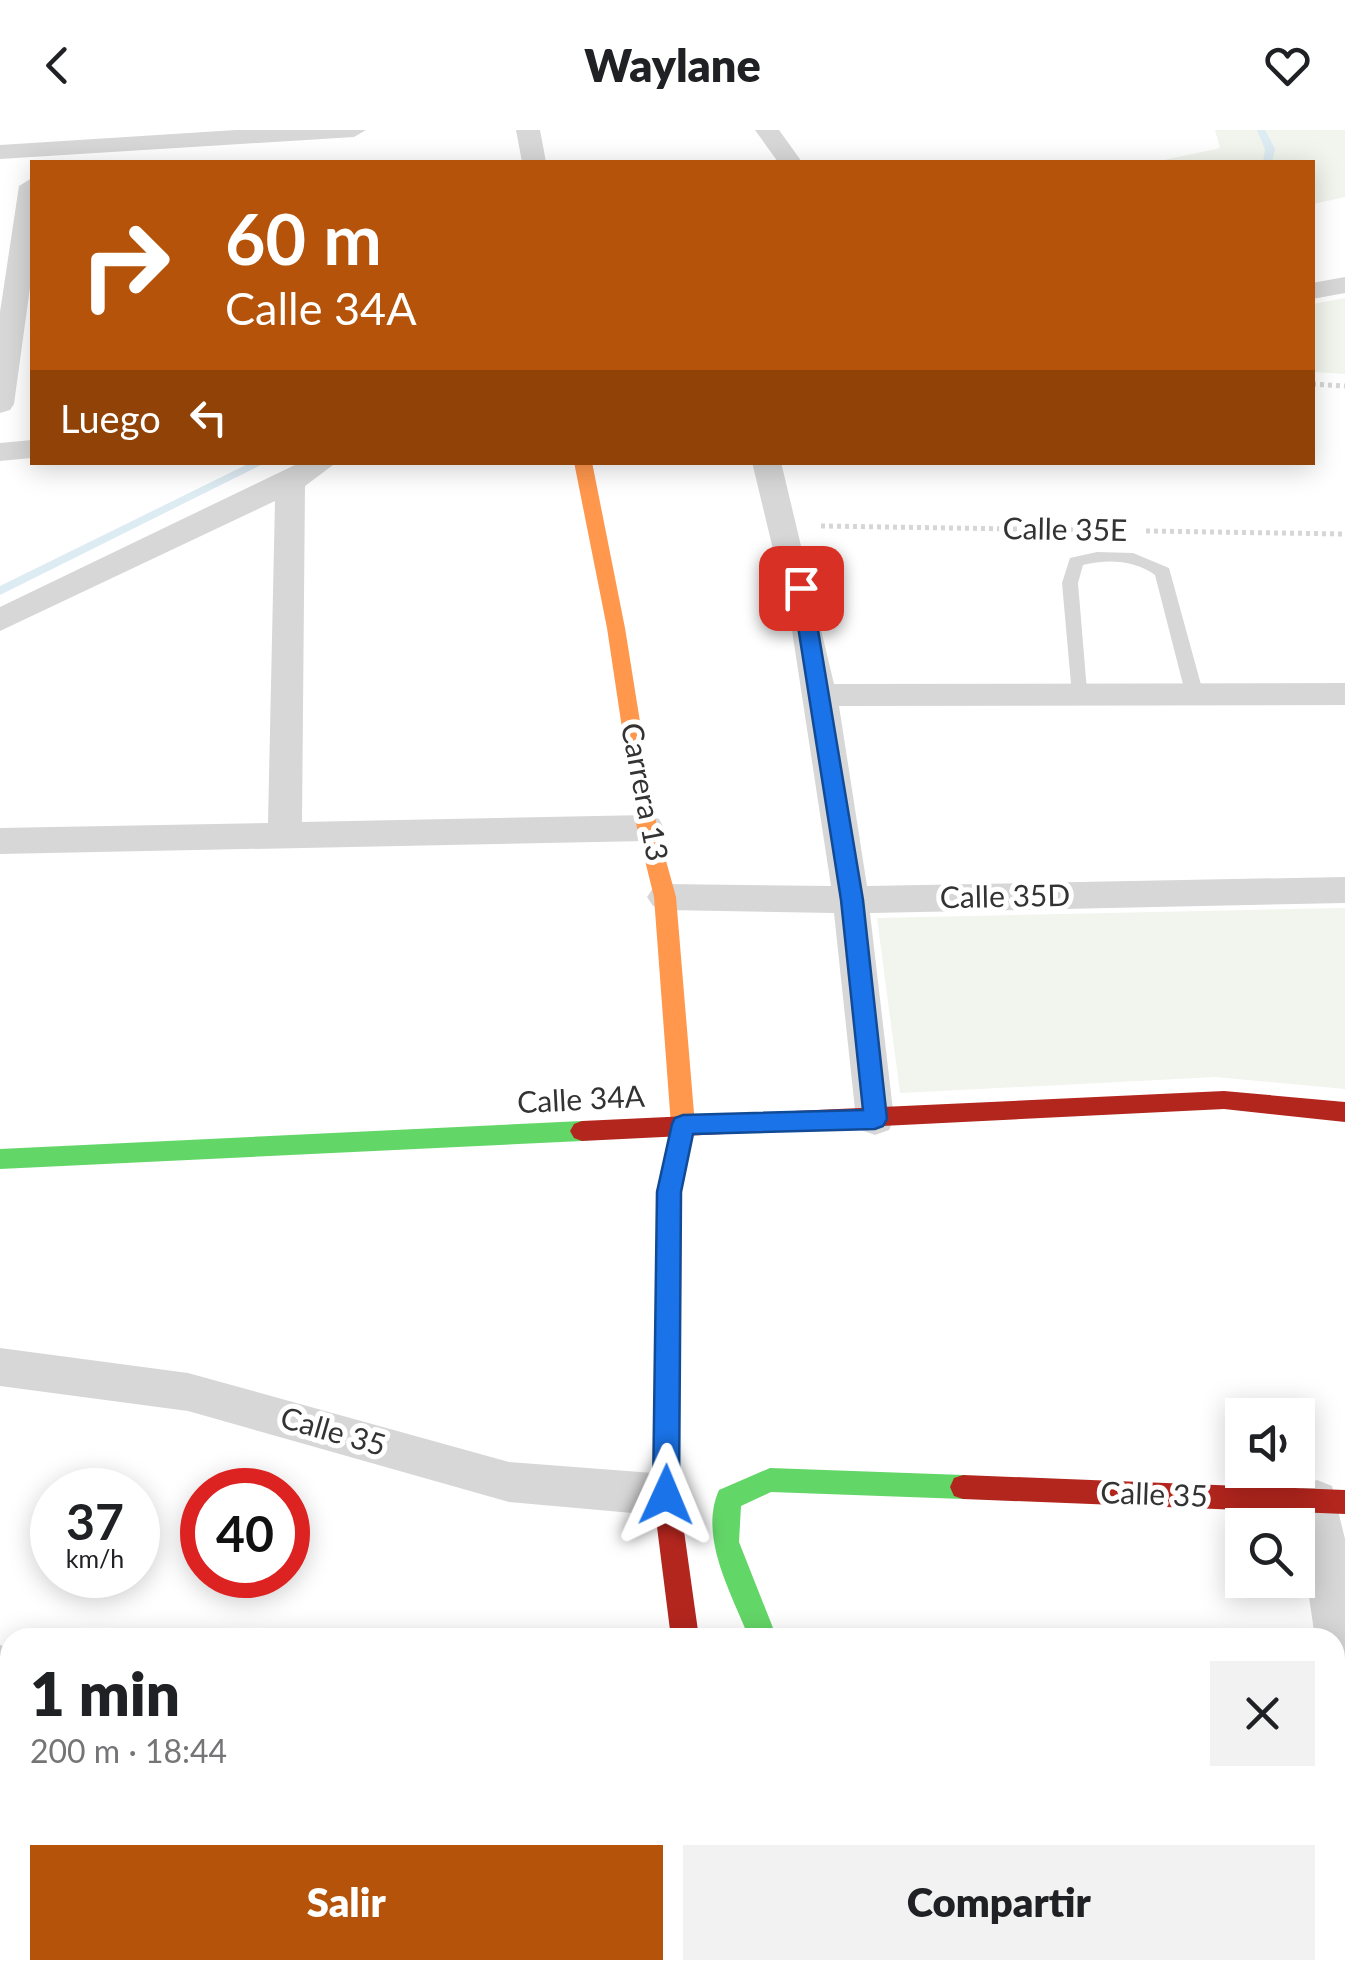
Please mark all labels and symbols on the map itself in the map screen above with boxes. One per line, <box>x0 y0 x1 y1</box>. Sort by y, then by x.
street label: Calle 35E <box>1002 509 1128 547</box>
pin <box>759 546 844 631</box>
street label: Carrera 13 <box>615 719 677 864</box>
street label: Calle 35D <box>940 876 1070 914</box>
street label: Calle 34A <box>516 1077 646 1119</box>
street label: Calle 35 <box>277 1398 390 1462</box>
position arrow <box>614 1443 718 1547</box>
speed limit sign: 40 <box>180 1468 310 1598</box>
street label: Calle 35 <box>1100 1473 1208 1513</box>

